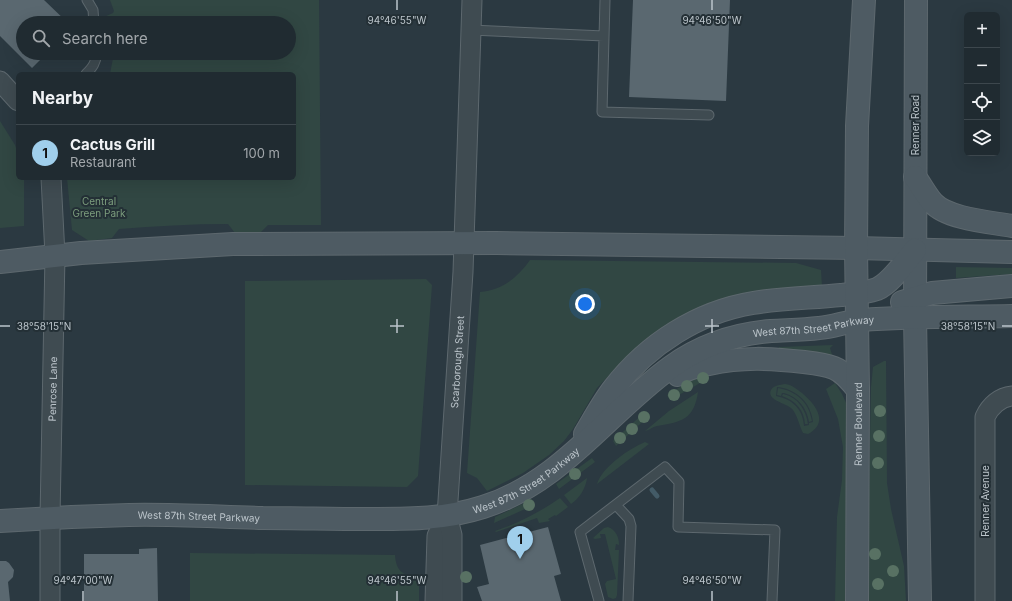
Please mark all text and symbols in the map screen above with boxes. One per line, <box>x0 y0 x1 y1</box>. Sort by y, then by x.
map controls <box>964 12 1000 156</box>
button: + <box>964 12 1000 48</box>
text: 94°46'55"W <box>368 14 427 26</box>
text: 94°46'50"W <box>682 14 742 26</box>
search box <box>16 16 296 60</box>
icon: search <box>30 27 52 49</box>
text: Search here <box>62 29 148 48</box>
button: − <box>964 48 1000 84</box>
button: locate <box>964 84 1000 120</box>
text: Nearby <box>32 88 93 108</box>
street label: Renner Road <box>909 95 921 155</box>
button: layers <box>964 120 1000 156</box>
text: Cactus Grill <box>70 135 155 154</box>
text: 1 <box>42 145 48 161</box>
text: 100 m <box>243 145 280 161</box>
text: Restaurant <box>70 154 136 170</box>
park label: Central Green Park <box>73 195 126 219</box>
your location <box>575 294 595 314</box>
street label: West 87th Street Parkway <box>752 313 875 339</box>
street label: Scarborough Street <box>448 315 466 409</box>
text: 38°58'15"N <box>17 320 71 332</box>
text: 38°58'15"N <box>941 320 995 332</box>
street label: Penrose Lane <box>46 356 59 421</box>
street label: Renner Boulevard <box>852 382 864 466</box>
street label: West 87th Street Parkway <box>471 445 582 516</box>
street label: Renner Avenue <box>979 465 991 537</box>
street label: West 87th Street Parkway <box>138 509 261 524</box>
pin: 1 <box>507 526 533 559</box>
text: 94°47'00"W <box>54 574 113 586</box>
text: 94°46'55"W <box>368 574 427 586</box>
text: 94°46'50"W <box>682 574 742 586</box>

